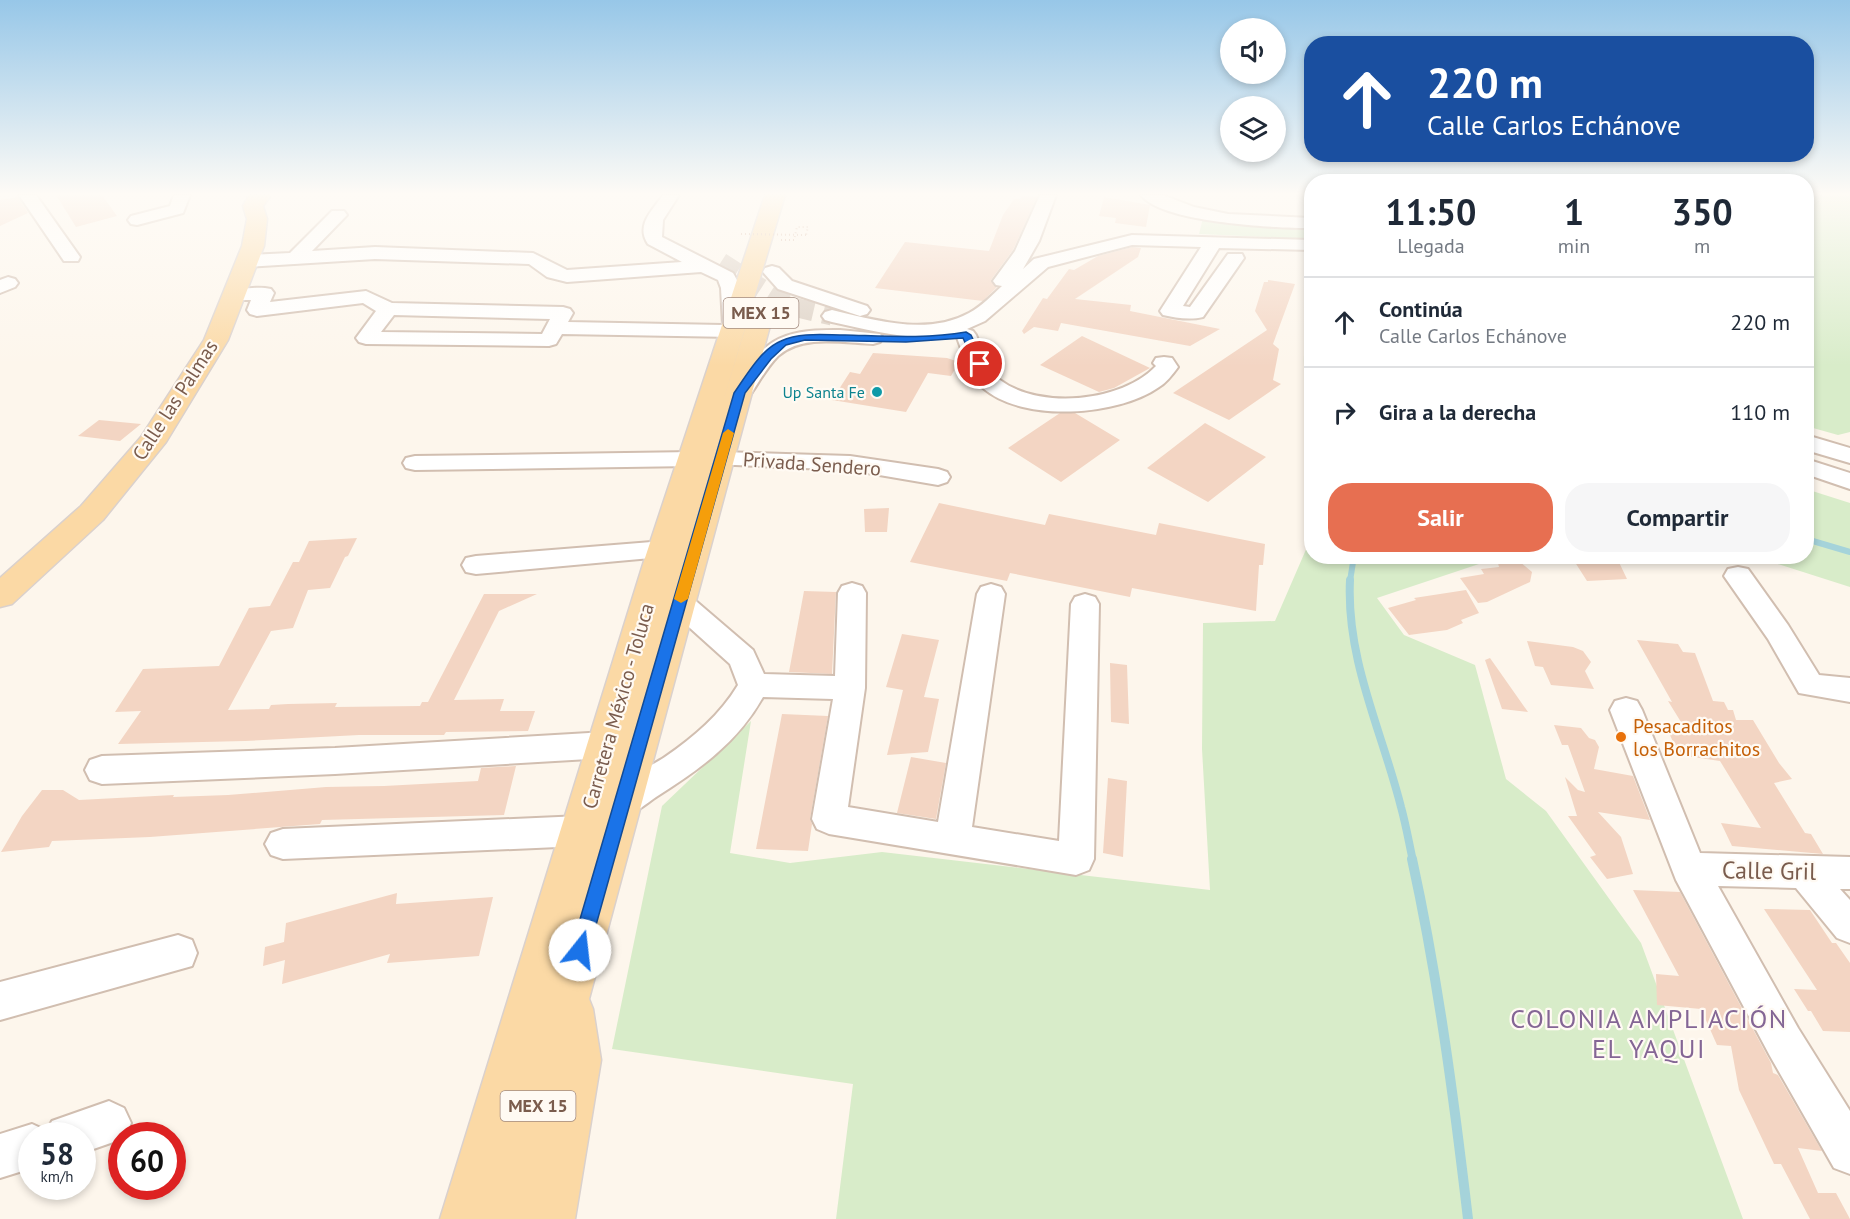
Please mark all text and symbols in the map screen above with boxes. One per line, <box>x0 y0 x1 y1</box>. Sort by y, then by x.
map controls <box>1220 18 1286 162</box>
button: sound <box>1220 18 1286 84</box>
text: 220 m <box>1427 55 1543 110</box>
icon: ahead <box>1328 60 1406 138</box>
button: layers <box>1220 96 1286 162</box>
text: Calle Carlos Echánove <box>1427 108 1681 142</box>
text: 11:50 <box>1385 188 1477 235</box>
text: 1 <box>1564 188 1584 235</box>
text: 350 <box>1672 188 1733 235</box>
text: Llegada <box>1397 233 1465 259</box>
text: min <box>1558 233 1590 259</box>
text: m <box>1694 233 1710 259</box>
text: Continúa <box>1379 295 1463 323</box>
road number: MEX 15 <box>724 298 798 328</box>
icon: ahead <box>1328 306 1361 339</box>
text: 220 m <box>1730 308 1790 336</box>
text: Calle Carlos Echánove <box>1379 323 1567 349</box>
street label: Calle las Palmas <box>126 335 224 465</box>
pin <box>954 338 1005 389</box>
icon: arrive <box>963 347 996 380</box>
place label: Up Santa Fe <box>782 382 865 402</box>
marker: Up Santa Fe <box>870 385 884 399</box>
icon: right <box>1328 396 1361 429</box>
text: Gira a la derecha <box>1379 398 1536 426</box>
text: 110 m <box>1730 398 1790 426</box>
street label: Privada Sendero <box>742 446 882 482</box>
button: Salir <box>1328 483 1553 552</box>
button: Compartir <box>1565 483 1790 552</box>
street label: Carretera México - Toluca <box>576 600 660 812</box>
place label: Pesacaditos los Borrachitos <box>1633 713 1760 762</box>
marker: Pesacaditos los Borrachitos <box>1614 730 1628 744</box>
street label: Calle Gril <box>1722 854 1816 887</box>
position arrow <box>548 918 612 982</box>
district label: COLONIA AMPLIACIÓN EL YAQUI <box>1510 1002 1788 1065</box>
road number: MEX 15 <box>500 1091 576 1121</box>
speed limit sign: 60 <box>108 1122 186 1200</box>
text: 58 <box>40 1134 74 1173</box>
text: km/h <box>41 1167 73 1186</box>

